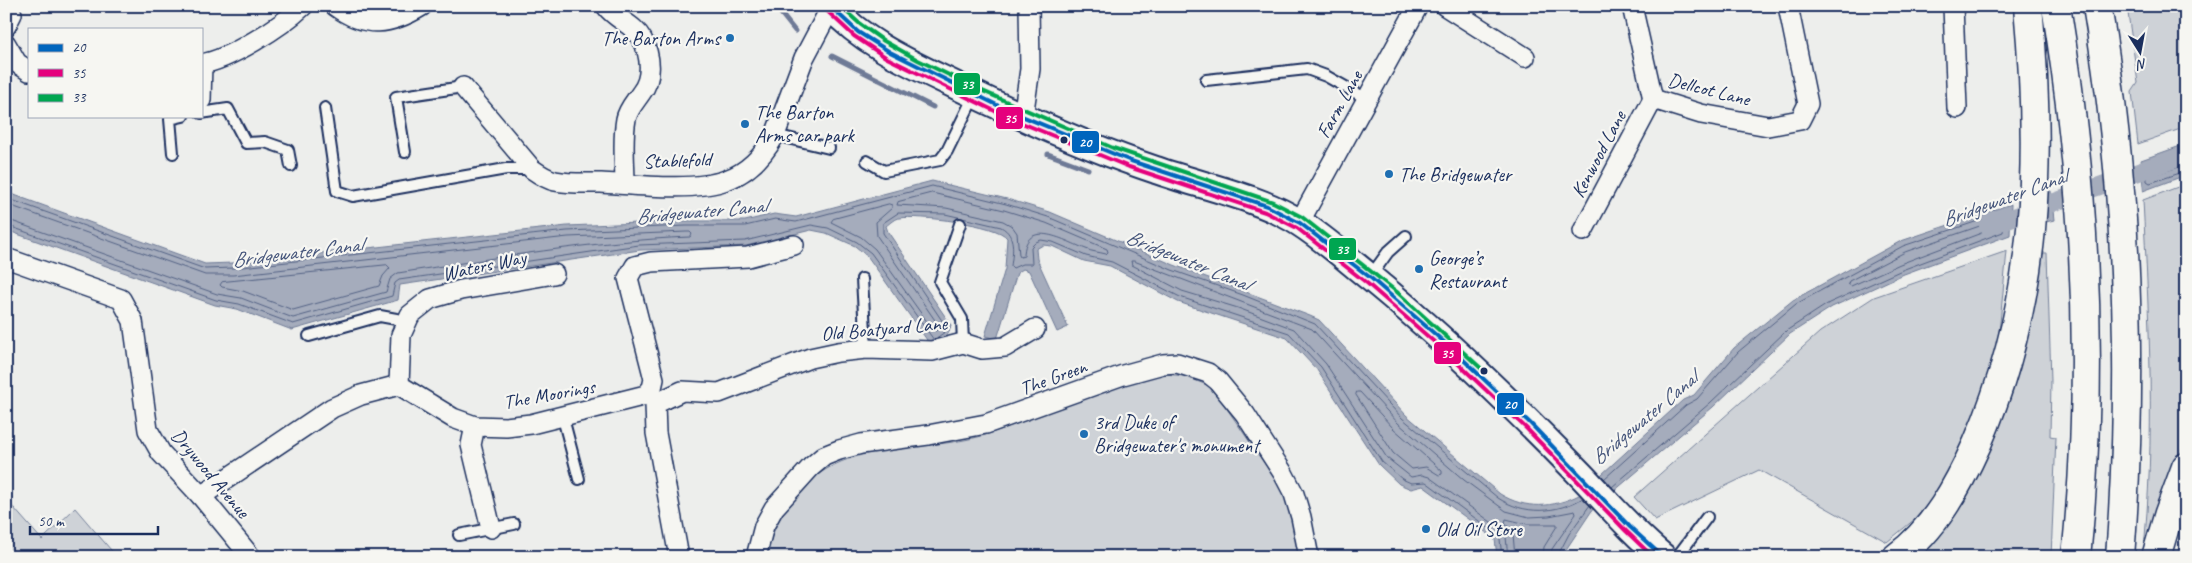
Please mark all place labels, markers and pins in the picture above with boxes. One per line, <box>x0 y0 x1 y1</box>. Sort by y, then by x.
place label: The Barton Arms <box>602 26 722 51</box>
marker: The Barton Arms <box>724 32 736 44</box>
place label: The Barton Arms car park <box>755 100 856 148</box>
marker: The Barton Arms car park <box>739 118 751 130</box>
unlabelled marker <box>1059 135 1069 145</box>
place label: The Bridgewater <box>1399 162 1513 187</box>
marker: The Bridgewater <box>1383 168 1395 180</box>
place label: George’s Restaurant <box>1429 246 1509 294</box>
marker: George’s Restaurant <box>1413 263 1425 275</box>
unlabelled marker <box>1479 366 1489 376</box>
place label: 3rd Duke of Bridgewater's monument <box>1094 410 1262 458</box>
marker: 3rd Duke of Bridgewater's monument <box>1078 428 1090 440</box>
place label: Old Oil Store <box>1436 517 1523 542</box>
marker: Old Oil Store <box>1420 523 1432 535</box>

